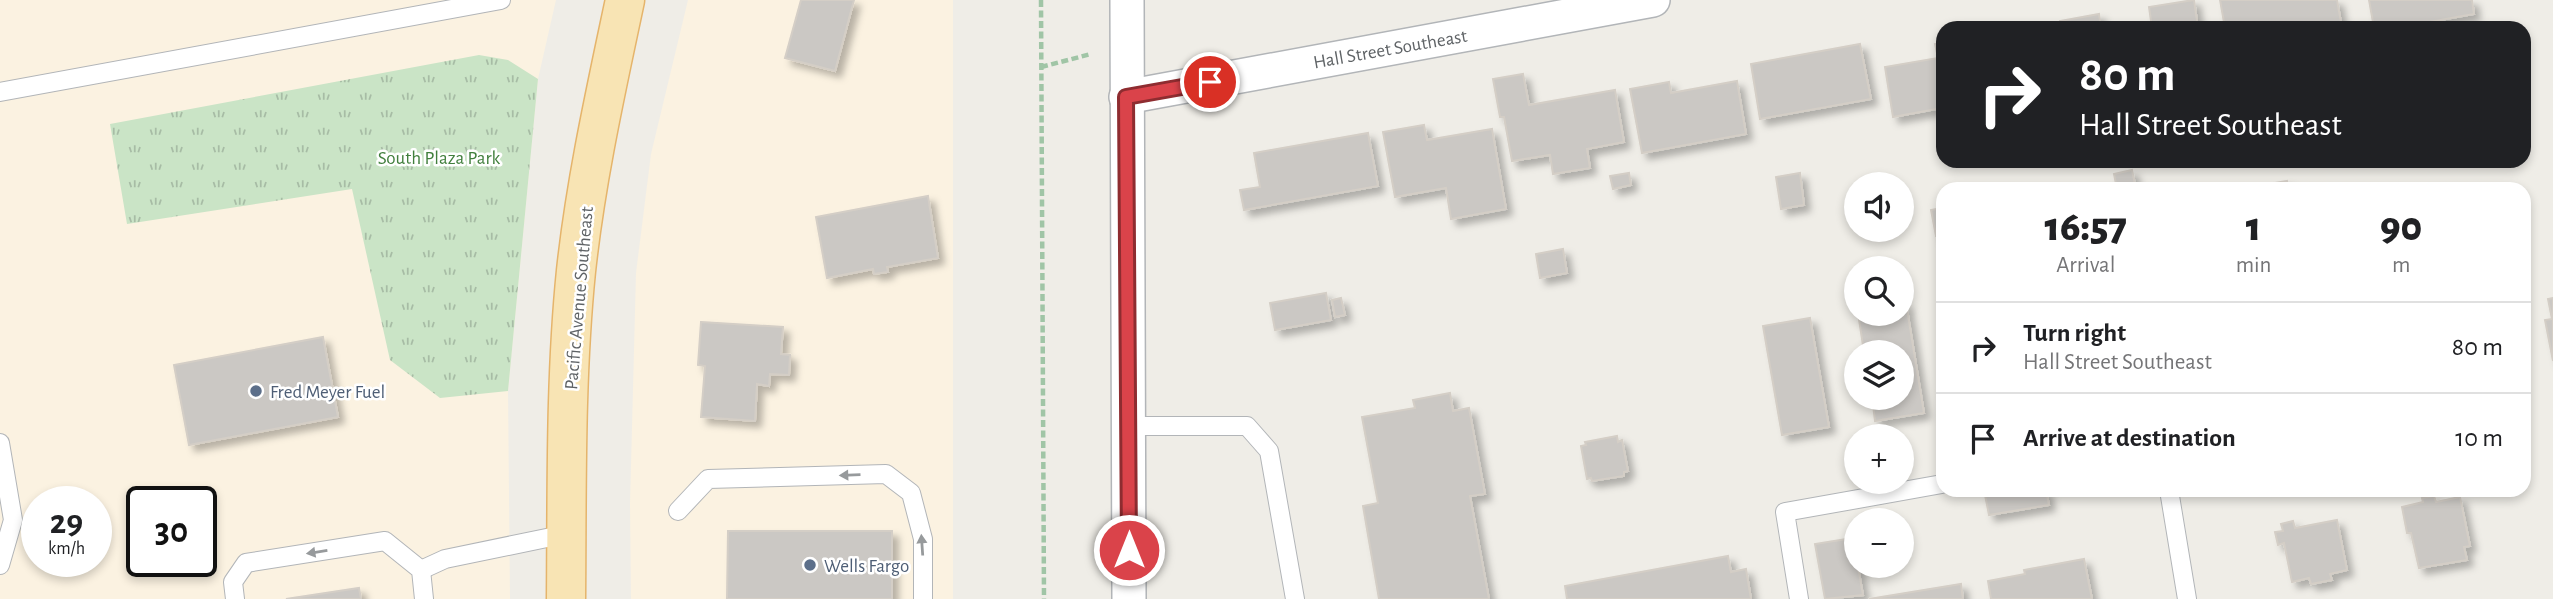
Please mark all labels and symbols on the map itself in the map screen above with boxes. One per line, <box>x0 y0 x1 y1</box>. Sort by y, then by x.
street label: Hall Street Southeast <box>1312 27 1469 72</box>
pin <box>1180 52 1240 112</box>
park label: South Plaza Park <box>378 149 501 168</box>
street label: Pacific Avenue Southeast <box>562 206 597 390</box>
marker: Fred Meyer Fuel <box>248 383 264 399</box>
place label: Fred Meyer Fuel <box>270 383 385 402</box>
one-way arrow <box>838 469 860 480</box>
speed limit sign: 30 <box>126 486 217 577</box>
position arrow <box>1092 513 1166 587</box>
one-way arrow <box>916 534 927 556</box>
one-way arrow <box>306 547 328 558</box>
marker: Wells Fargo <box>802 557 818 573</box>
place label: Wells Fargo <box>824 557 909 576</box>

